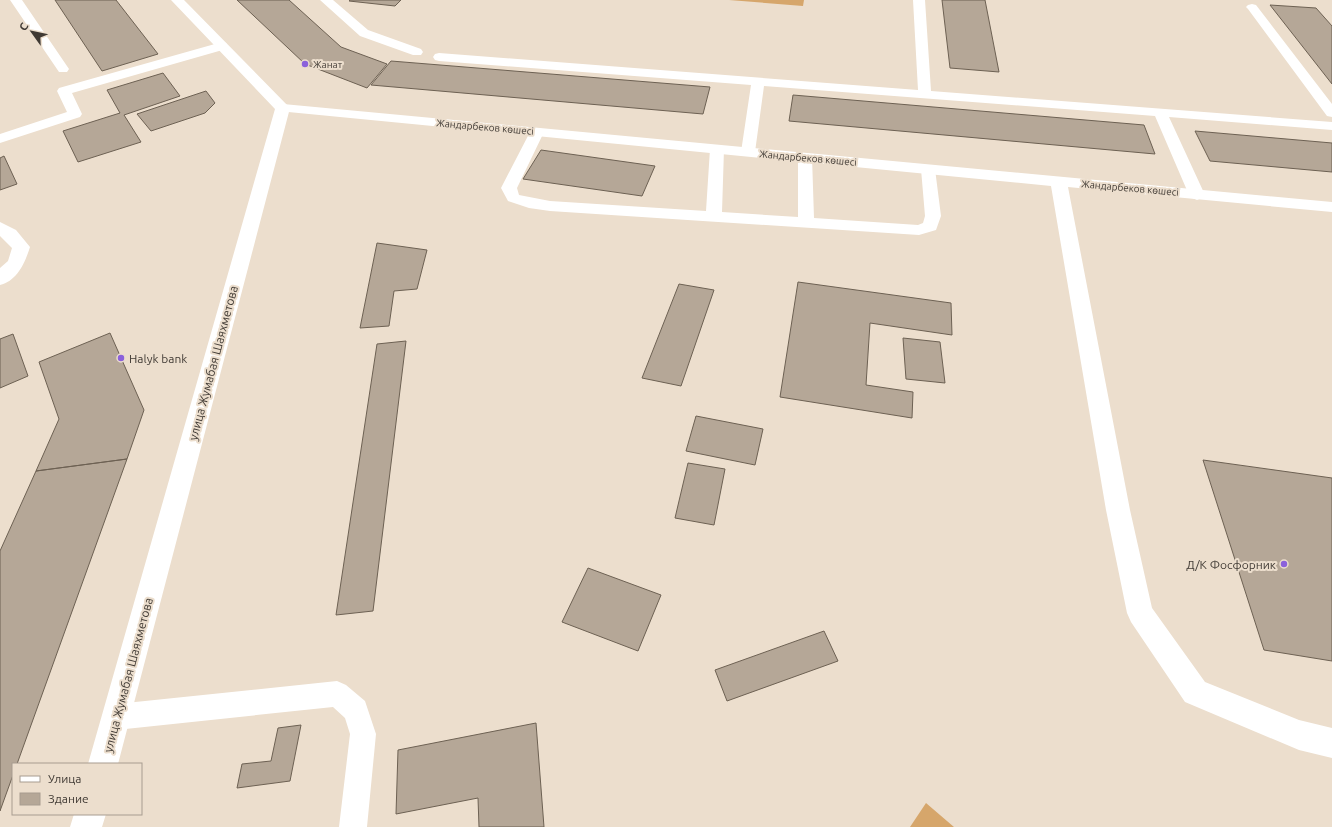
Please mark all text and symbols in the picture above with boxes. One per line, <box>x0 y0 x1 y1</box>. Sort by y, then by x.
north arrow <box>12 12 52 52</box>
text: С <box>17 20 31 33</box>
marker: Жанат <box>300 59 310 69</box>
place label: Жанат <box>313 59 343 70</box>
street label: Жандарбеков көшесі <box>436 117 534 137</box>
street label: Жандарбеков көшесі <box>759 148 857 168</box>
street label: Жандарбеков көшесі <box>1081 178 1179 198</box>
street label: улица Жумабая Шаяхметова <box>186 284 240 442</box>
place label: Halyk bank <box>129 352 187 365</box>
marker: Halyk bank <box>116 353 126 363</box>
place label: Д/К Фосфорник <box>1186 558 1276 571</box>
marker: Д/К Фосфорник <box>1279 559 1289 569</box>
street label: улица Жумабая Шаяхметова <box>101 596 155 754</box>
legend <box>12 763 142 815</box>
text: Улица <box>48 772 81 785</box>
text: Здание <box>48 792 89 805</box>

